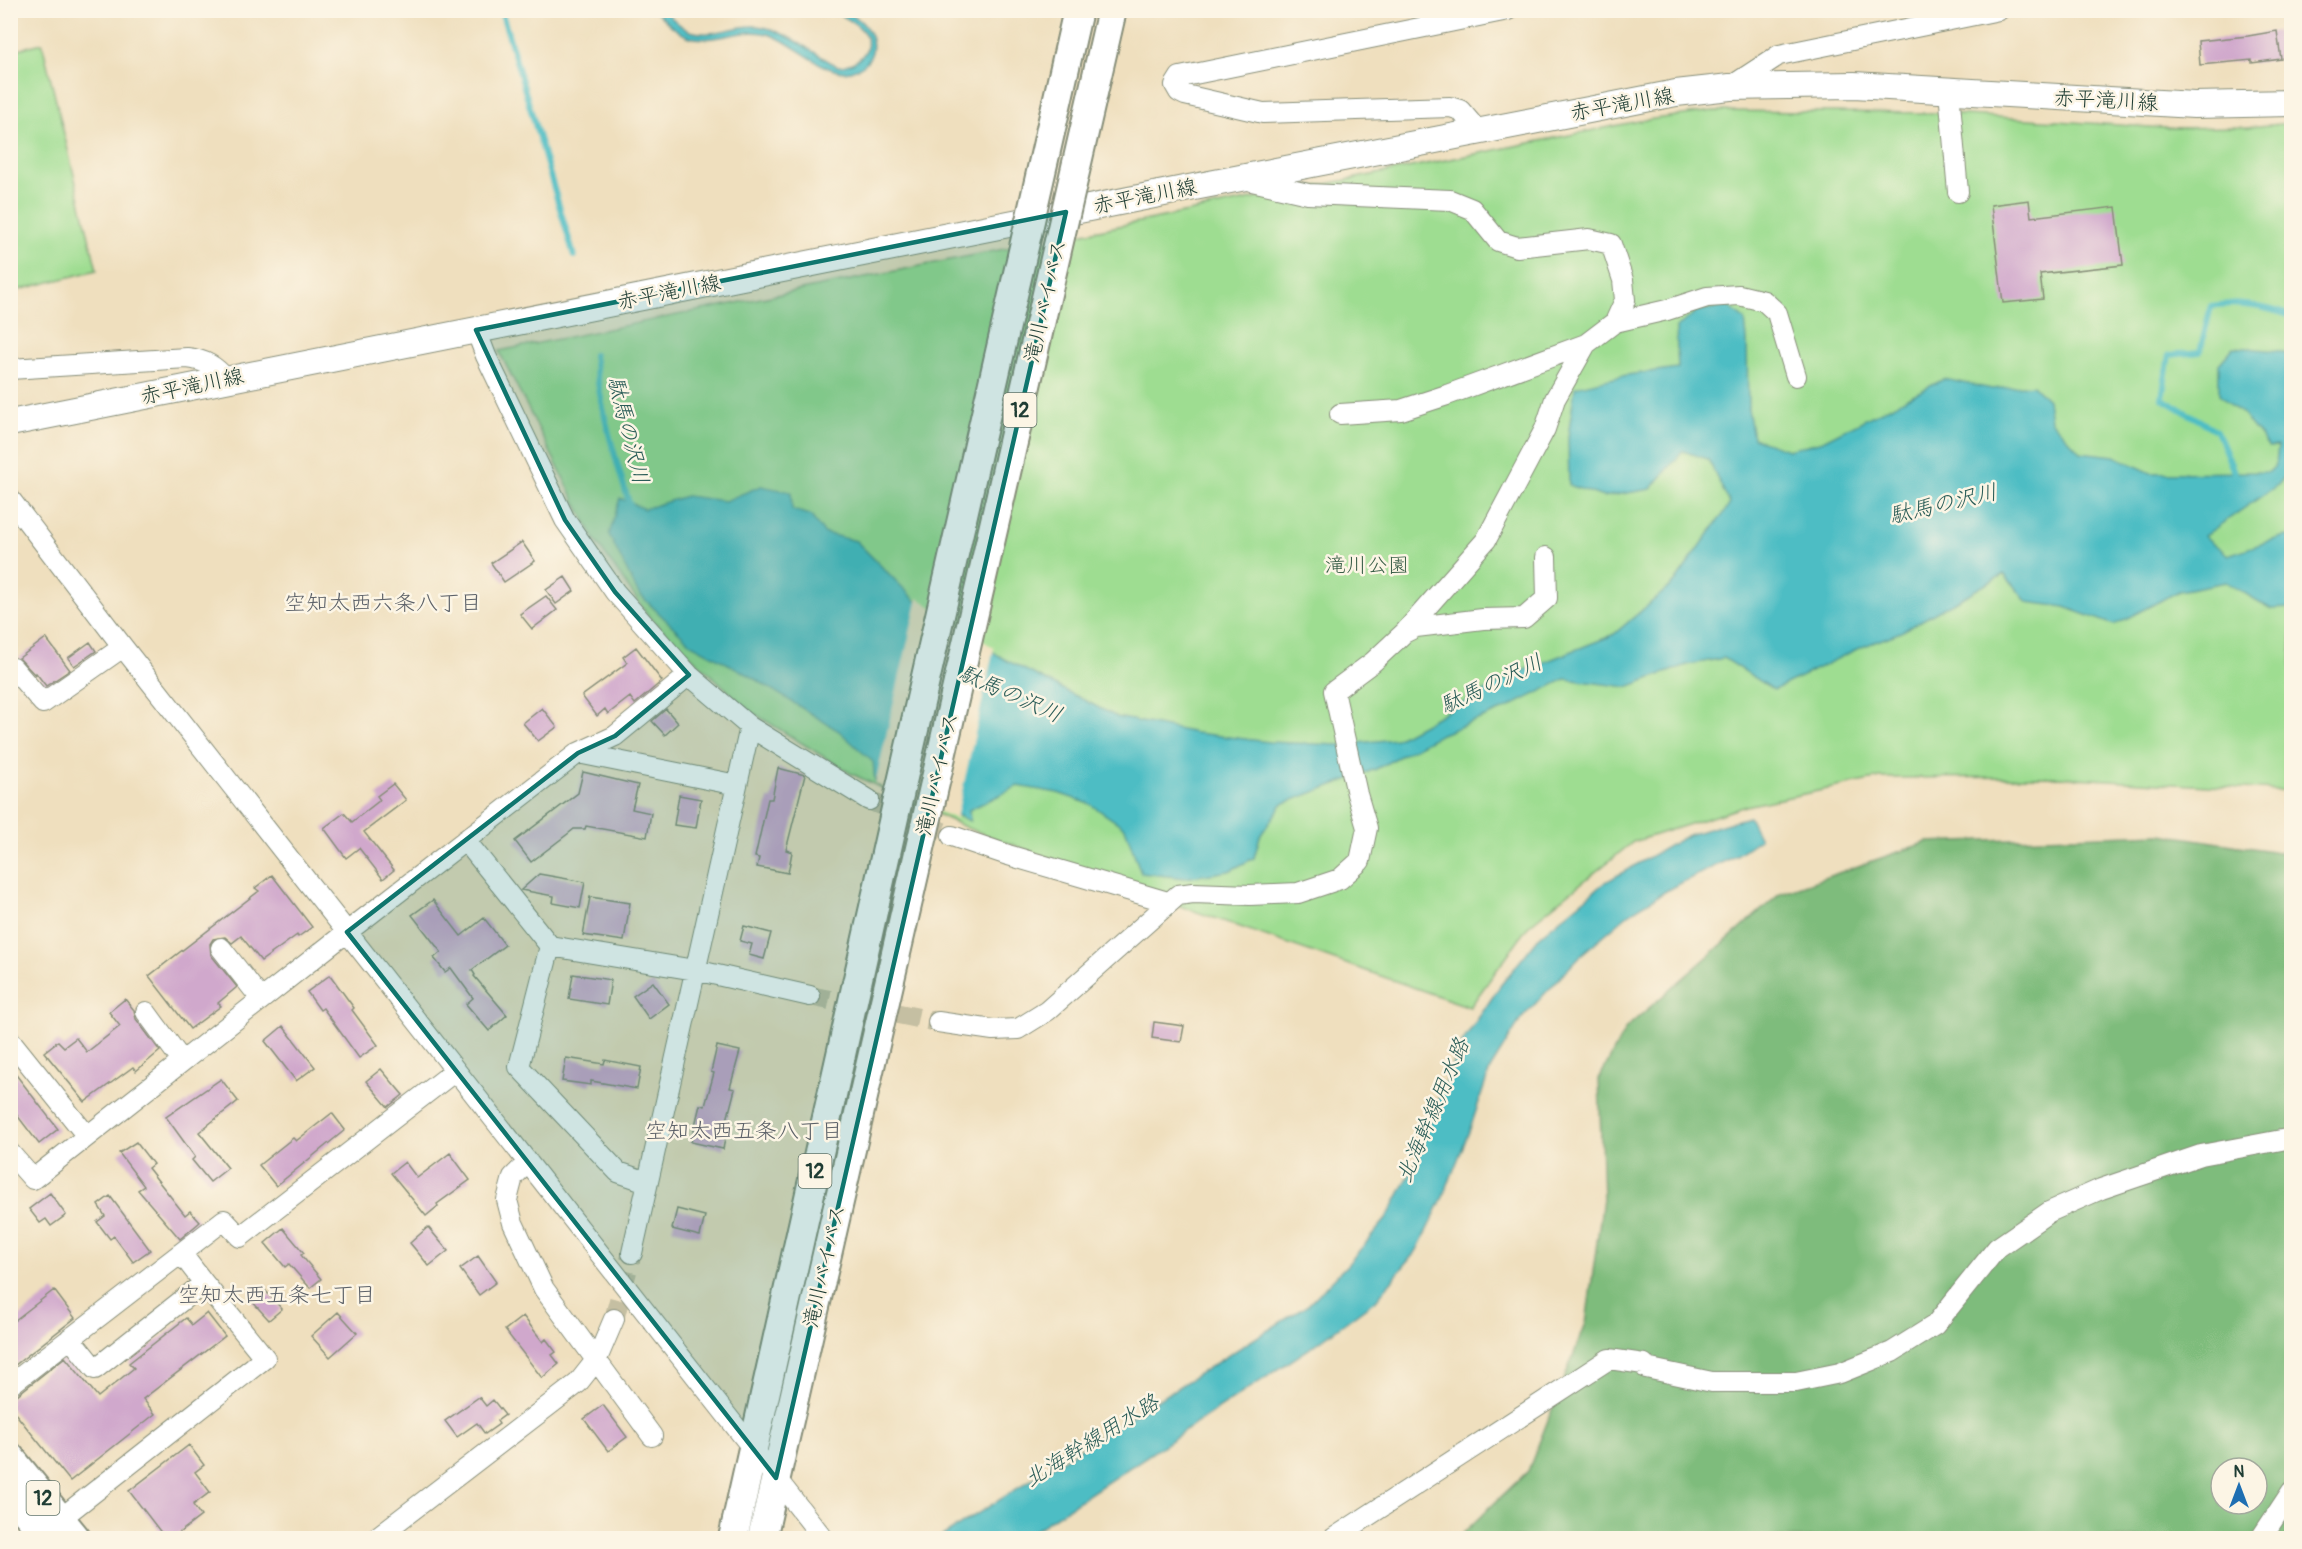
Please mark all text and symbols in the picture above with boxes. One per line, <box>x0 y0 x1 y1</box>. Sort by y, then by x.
street label: 赤平滝川線 <box>1568 82 1676 127</box>
street label: 赤平滝川線 <box>2053 84 2159 117</box>
street label: 赤平滝川線 <box>1091 173 1199 220</box>
street label: 滝川バイパス <box>1018 237 1073 365</box>
street label: 赤平滝川線 <box>615 269 723 316</box>
street label: 赤平滝川線 <box>138 362 246 411</box>
water label: 駄馬の沢川 <box>601 373 655 487</box>
road number: 12 <box>1004 393 1036 427</box>
water label: 駄馬の沢川 <box>1886 478 2000 530</box>
park label: 滝川公園 <box>1325 552 1409 579</box>
district label: 空知太西六条八丁目 <box>284 589 482 617</box>
water label: 駄馬の沢川 <box>1436 648 1547 720</box>
water label: 駄馬の沢川 <box>955 659 1067 729</box>
street label: 滝川バイパス <box>910 710 965 838</box>
water label: 北海幹線用水路 <box>1390 1032 1477 1187</box>
district label: 空知太西五条八丁目 <box>645 1117 843 1145</box>
road number: 12 <box>798 1154 832 1188</box>
street label: 滝川バイパス <box>797 1202 852 1330</box>
district label: 空知太西五条七丁目 <box>178 1281 376 1309</box>
water label: 北海幹線用水路 <box>1019 1387 1166 1494</box>
north arrow <box>2209 1456 2269 1516</box>
text: N <box>2234 1462 2245 1482</box>
road number: 12 <box>26 1481 60 1515</box>

